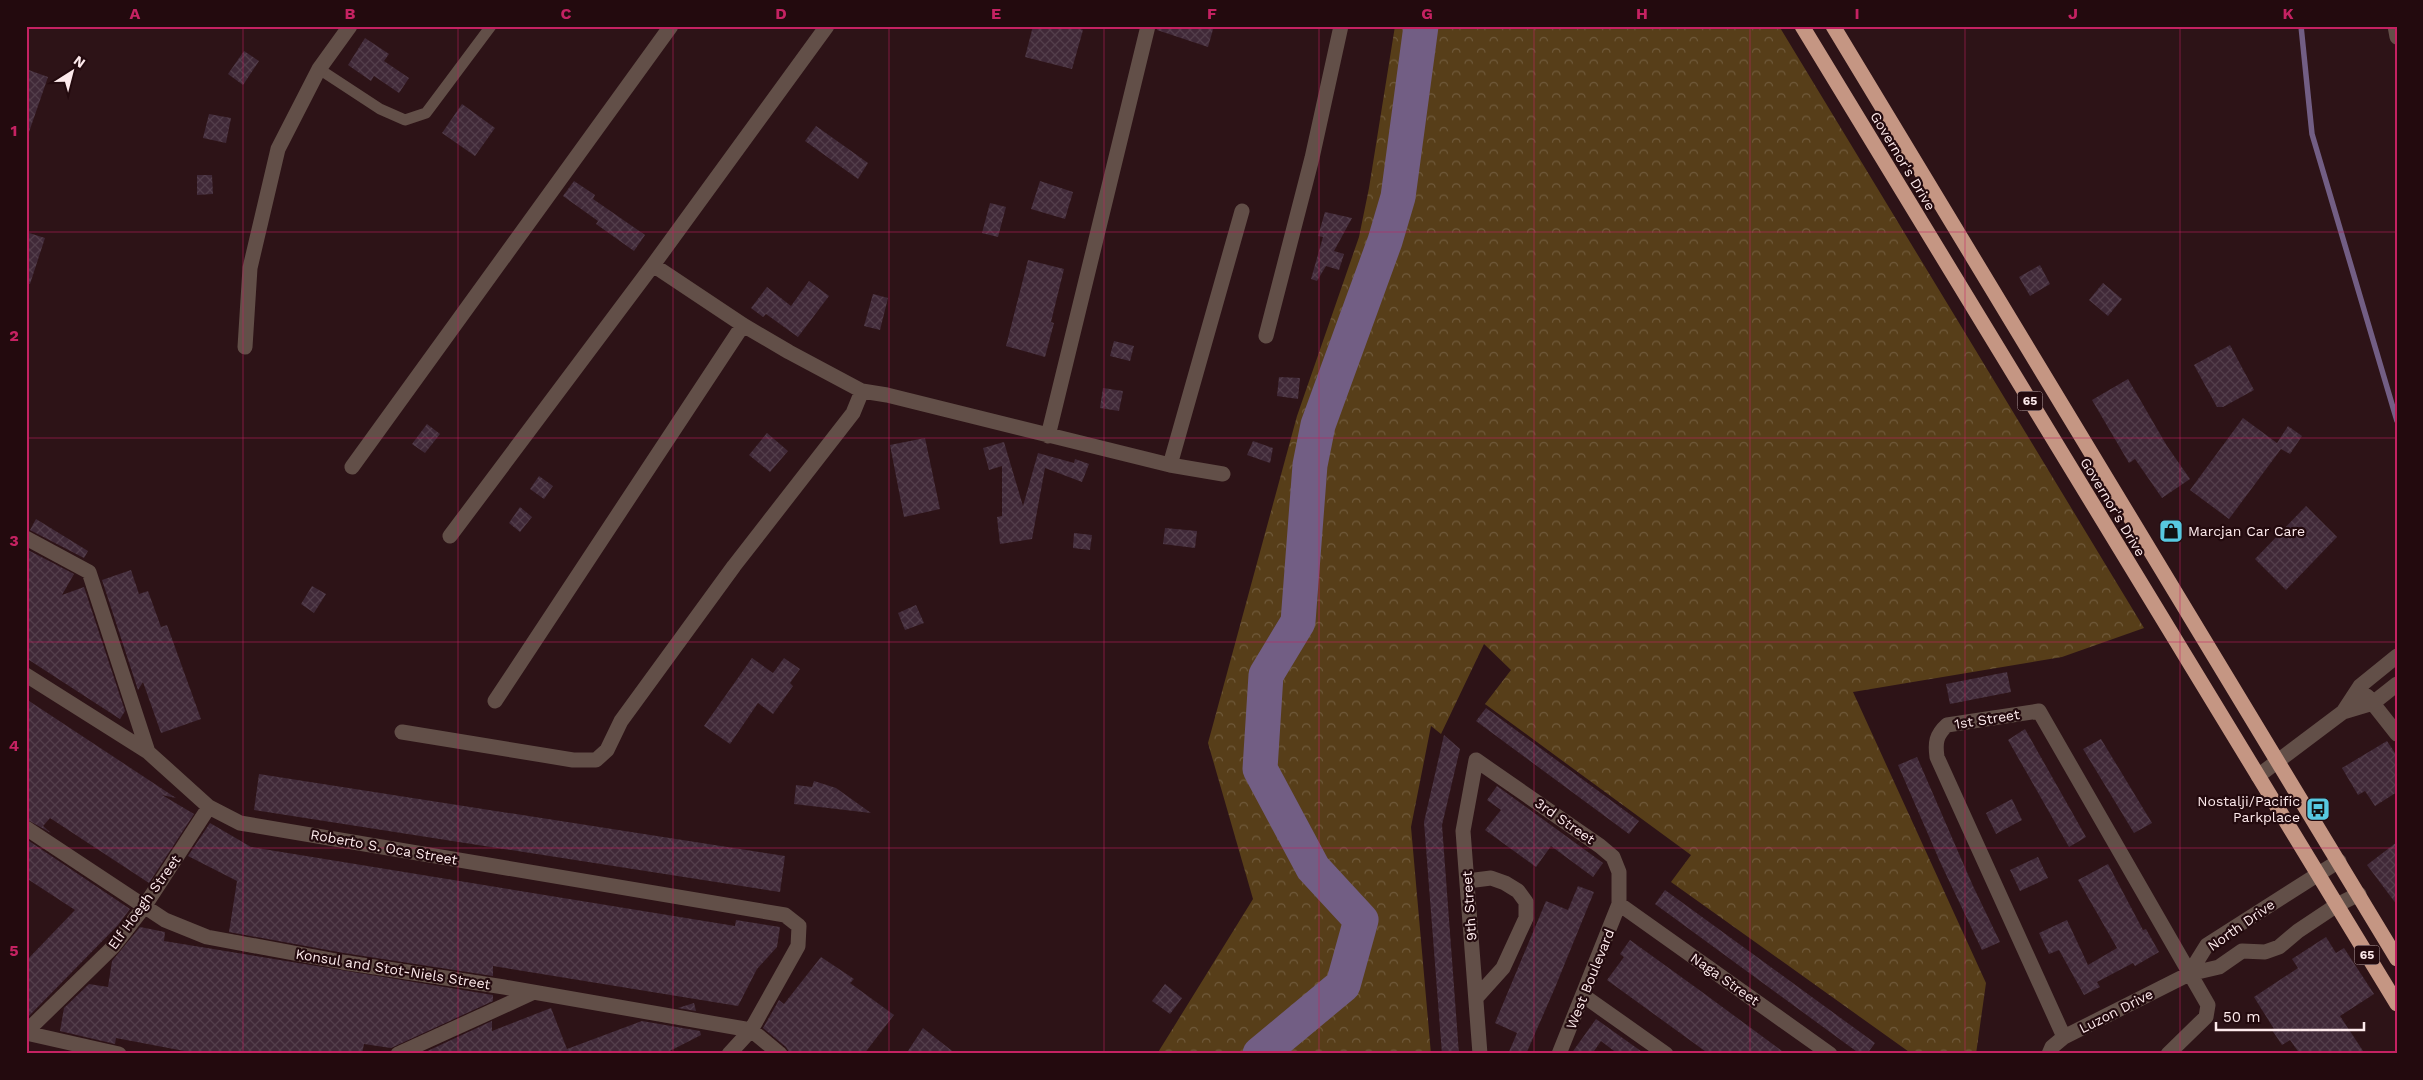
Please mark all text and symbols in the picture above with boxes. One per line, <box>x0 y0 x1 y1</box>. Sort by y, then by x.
text: A <box>130 4 141 23</box>
text: B <box>345 4 356 23</box>
text: C <box>561 4 572 23</box>
text: D <box>775 4 787 23</box>
text: E <box>991 4 1001 23</box>
text: F <box>1207 4 1217 23</box>
text: G <box>1421 4 1433 23</box>
text: H <box>1636 4 1648 23</box>
text: I <box>1854 4 1860 23</box>
text: J <box>2068 4 2078 23</box>
text: K <box>2282 4 2294 23</box>
north arrow <box>48 48 98 98</box>
text: N <box>71 52 89 71</box>
street label: Governor's Drive <box>1867 109 1939 213</box>
text: 1 <box>11 121 17 140</box>
text: 2 <box>9 326 19 345</box>
road number: 65 <box>2018 392 2042 411</box>
street label: Governor's Drive <box>2077 455 2149 559</box>
shop icon: Marcjan Car Care <box>2158 518 2184 544</box>
place label: Marcjan Car Care <box>2188 523 2305 539</box>
text: 3 <box>9 531 19 550</box>
street label: 1st Street <box>1953 706 2021 732</box>
text: 4 <box>9 736 19 755</box>
place label: Nostalji/Pacific Parkplace <box>2197 793 2300 825</box>
street label: 3rd Street <box>1532 795 1598 848</box>
bus stop icon: Nostalji/Pacific Parkplace <box>2305 796 2331 822</box>
street label: Roberto S. Oca Street <box>309 826 459 868</box>
street label: Elf Hoegh Street <box>104 852 184 952</box>
street label: 9th Street <box>1459 870 1479 942</box>
street label: North Drive <box>2204 896 2278 954</box>
street label: West Boulevard <box>1563 927 1617 1031</box>
text: 5 <box>9 941 19 960</box>
street label: Konsul and Stot-Niels Street <box>294 946 492 992</box>
road number: 65 <box>2354 946 2380 964</box>
street label: Naga Street <box>1688 949 1762 1009</box>
street label: Luzon Drive <box>2076 986 2156 1036</box>
scale bar <box>2216 1000 2363 1032</box>
text: 50 m <box>2223 1008 2260 1026</box>

